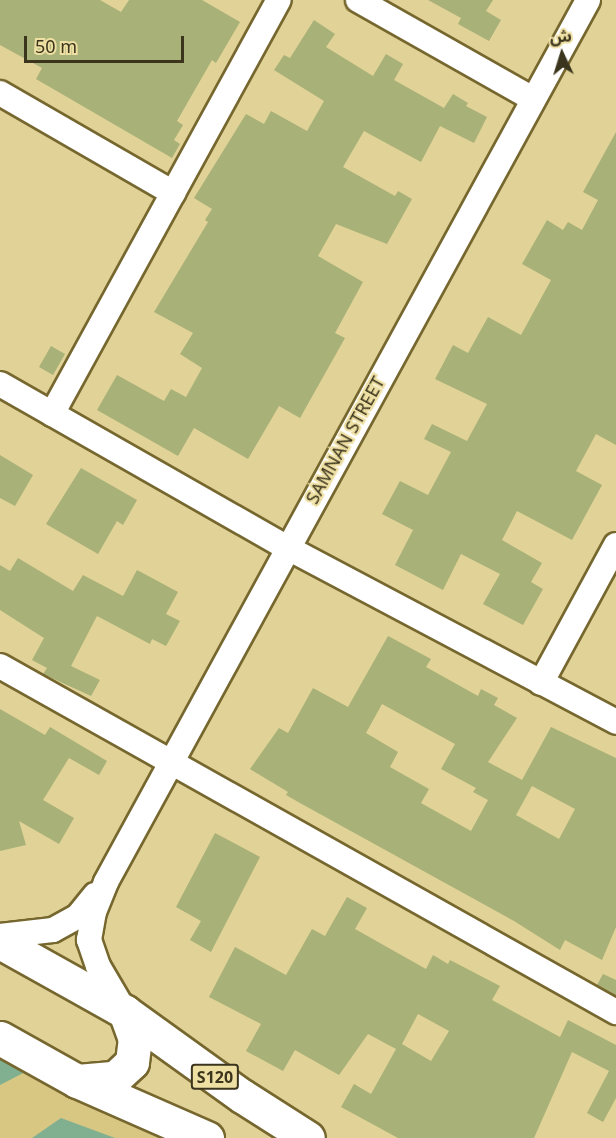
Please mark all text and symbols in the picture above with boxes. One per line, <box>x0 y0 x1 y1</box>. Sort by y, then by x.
scale bar <box>27 24 188 62</box>
north arrow <box>532 24 592 84</box>
text: ش <box>549 24 572 48</box>
text: 50 m <box>35 34 77 58</box>
street label: SAMNAN STREET <box>301 373 389 507</box>
road number: S120 <box>190 1064 240 1090</box>

